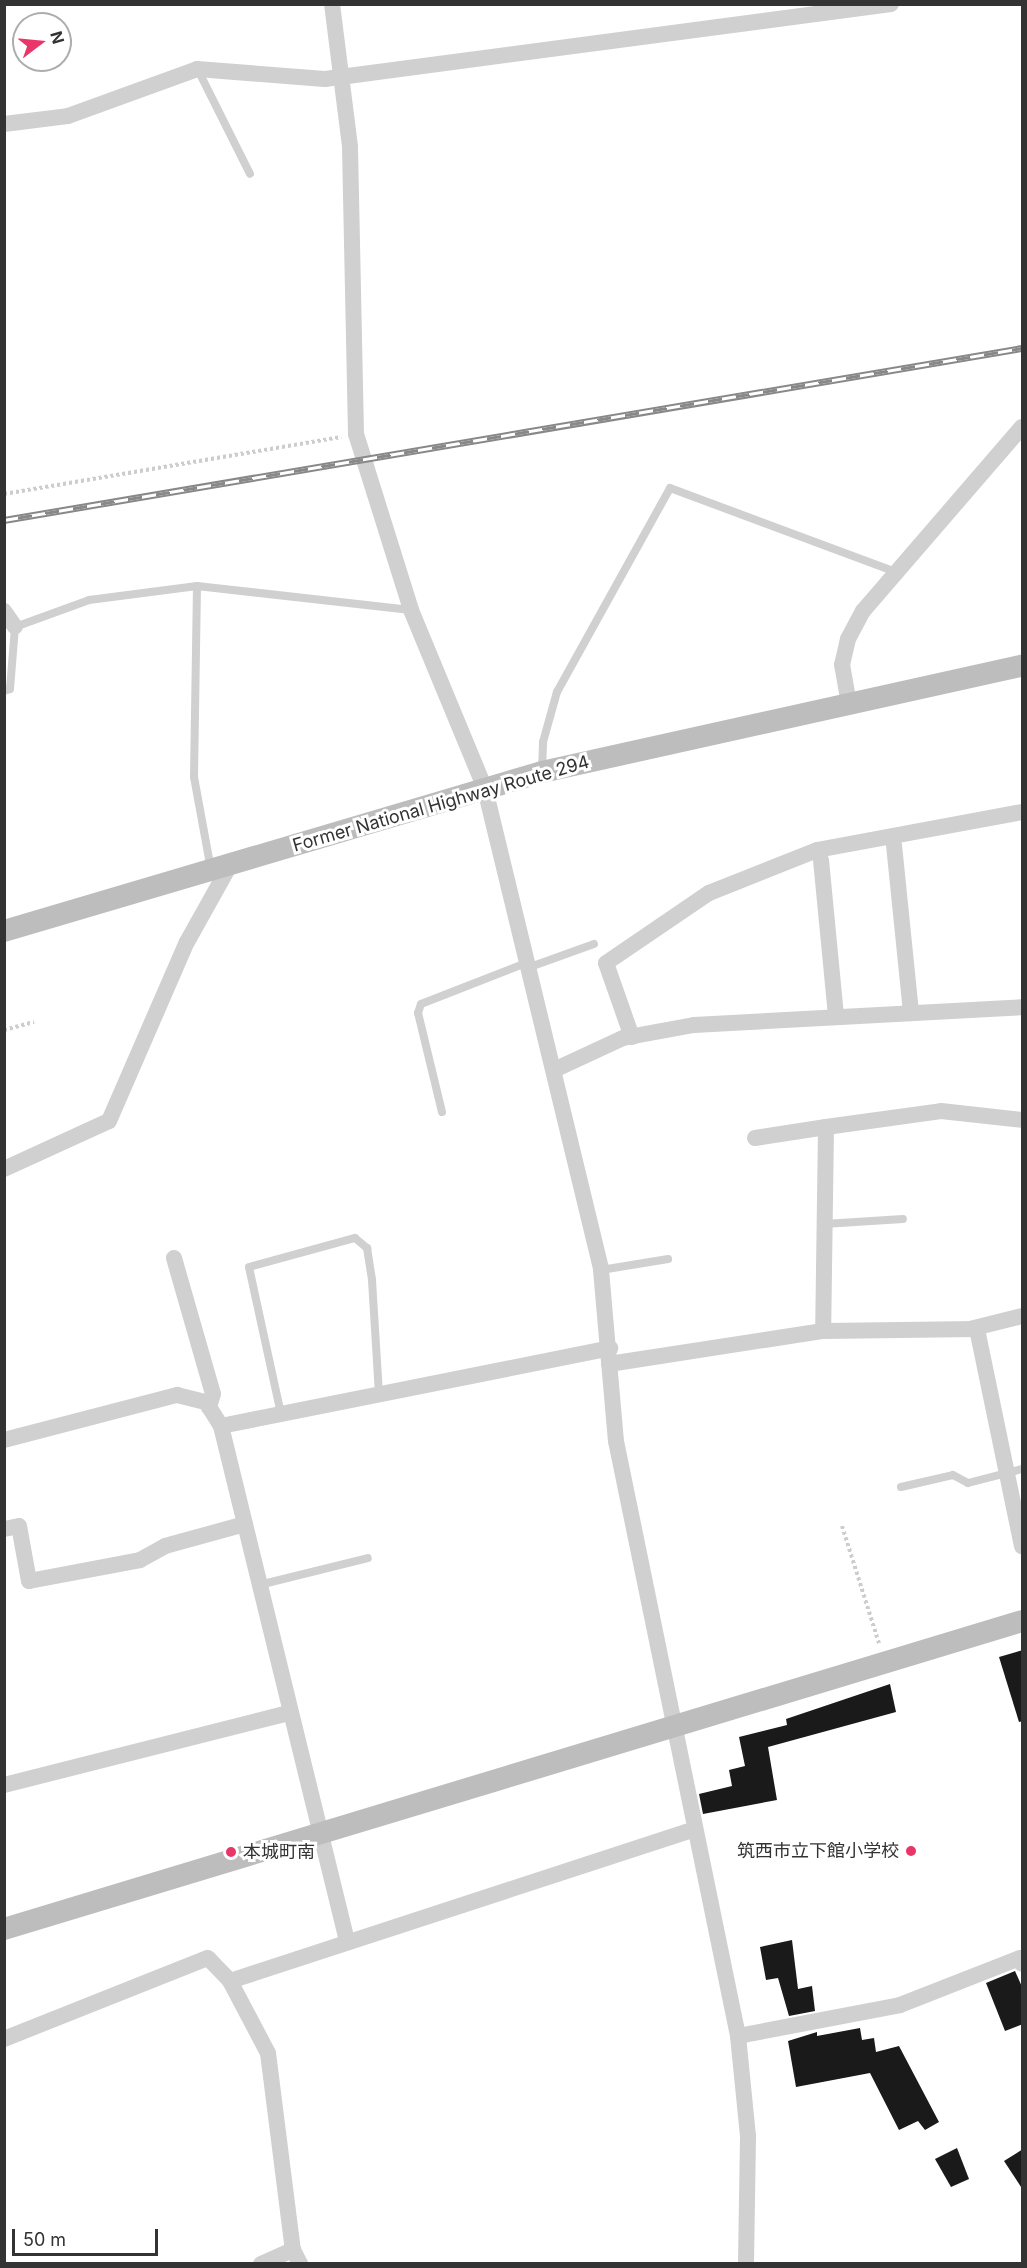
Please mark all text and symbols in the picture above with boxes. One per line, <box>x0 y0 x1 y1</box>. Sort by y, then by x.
north arrow <box>12 12 72 72</box>
text: N <box>46 29 69 46</box>
street label: Former National Highway Route 294 <box>290 751 592 857</box>
place label: 筑西市立下館小学校 <box>737 1840 899 1862</box>
place label: 本城町南 <box>243 1841 315 1863</box>
marker: 筑西市立下館小学校 <box>904 1844 918 1858</box>
marker: 本城町南 <box>224 1845 238 1859</box>
scale bar <box>15 2217 160 2255</box>
text: 50 m <box>23 2229 66 2250</box>

